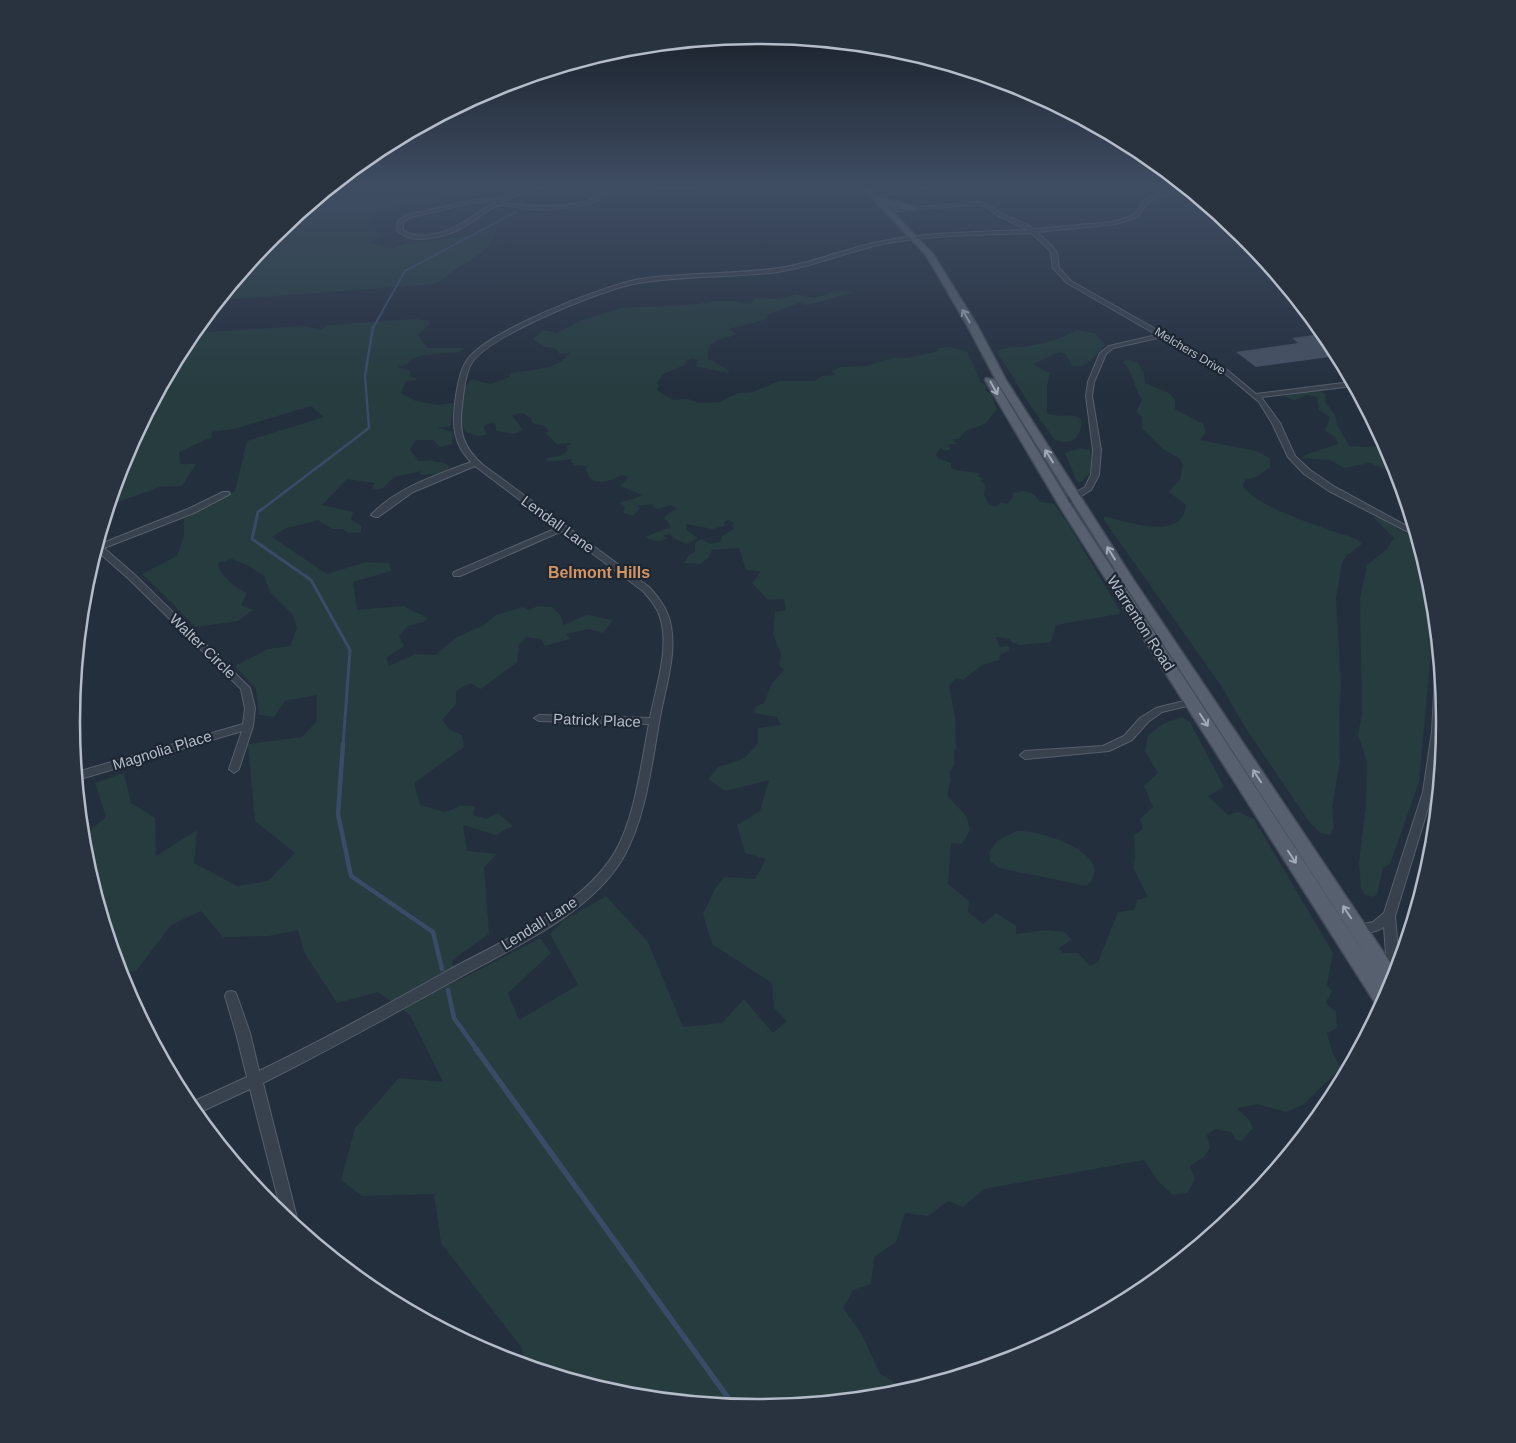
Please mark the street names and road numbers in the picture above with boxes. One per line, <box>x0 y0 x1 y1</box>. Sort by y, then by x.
street label: Melchers Drive <box>1152 324 1228 378</box>
street label: Lendall Lane <box>518 492 598 556</box>
street label: Warrenton Road <box>1104 572 1178 674</box>
street label: Walter Circle <box>166 610 240 682</box>
street label: Patrick Place <box>553 710 641 730</box>
street label: Magnolia Place <box>110 727 214 773</box>
street label: Lendall Lane <box>498 893 580 953</box>

